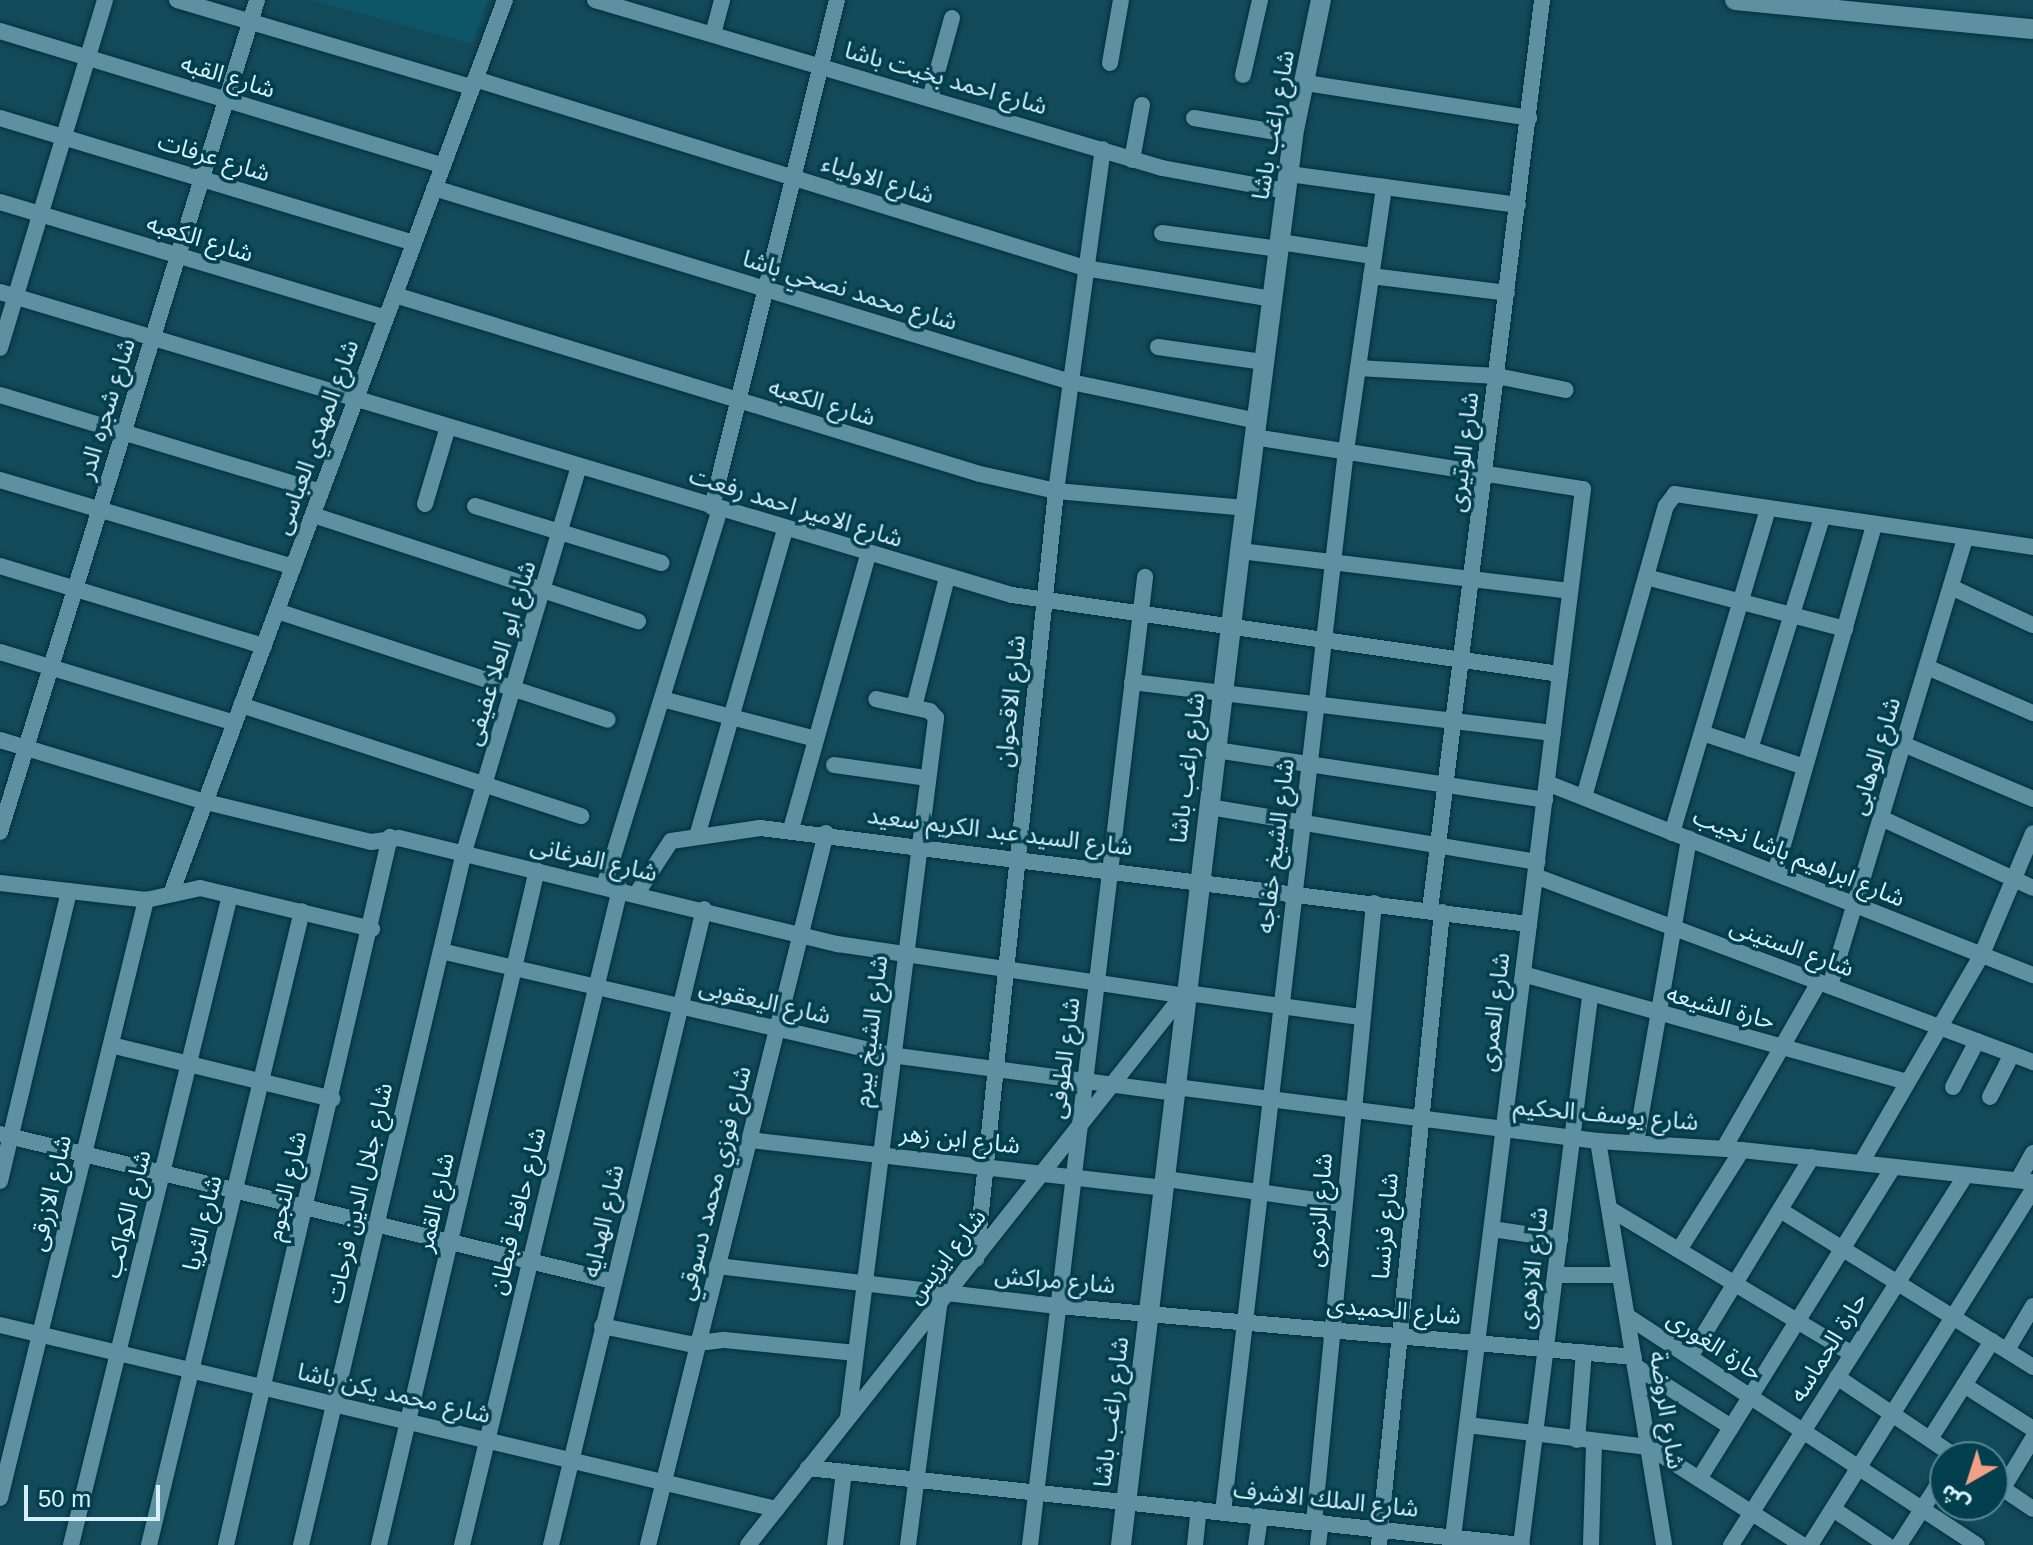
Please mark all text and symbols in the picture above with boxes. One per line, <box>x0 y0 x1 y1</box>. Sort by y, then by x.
street label: شارع احمد بخيت باشا <box>841 35 1051 121</box>
street label: شارع القبه <box>177 48 279 104</box>
street label: شارع راغب باشا <box>1246 48 1300 202</box>
street label: شارع عرفات <box>154 126 274 188</box>
street label: شارع الاولياء <box>818 148 938 210</box>
street label: شارع الكعبه <box>143 208 257 268</box>
street label: شارع محمد نصحي باشا <box>739 244 961 336</box>
street label: شارع شجره الدر <box>71 335 141 483</box>
street label: شارع المهدي العباسى <box>267 336 365 538</box>
street label: شارع الكعبه <box>765 372 879 432</box>
street label: شارع الوتيرى <box>1441 390 1485 514</box>
street label: شارع الامير احمد رفعت <box>686 461 906 553</box>
street label: شارع ابو العلا عفيفى <box>458 557 542 749</box>
street label: شارع الاقحوان <box>989 634 1031 768</box>
street label: شارع راغب باشا <box>1163 691 1211 845</box>
street label: شارع الوهابى <box>1843 694 1907 818</box>
street label: شارع الشيخ خفاجه <box>1250 757 1300 935</box>
street label: شارع السيد عبد الكريم سعيد <box>866 800 1134 862</box>
street label: شارع ابراهيم باشا نجيب <box>1689 801 1909 913</box>
street label: شارع الفرغانى <box>528 830 660 888</box>
street label: شارع الستينى <box>1726 911 1858 983</box>
street label: شارع العمرى <box>1472 951 1516 1073</box>
street label: شارع الشيخ بيرم <box>846 954 894 1108</box>
street label: شارع اليعقوبى <box>696 972 834 1030</box>
street label: حارة الشيعه <box>1664 979 1778 1035</box>
street label: شارع الطوفى <box>1042 996 1086 1120</box>
street label: شارع فوزي محمد دسوقي <box>671 1063 757 1303</box>
street label: شارع جلال الدين فرحات <box>320 1080 398 1306</box>
street label: شارع يوسف الحكيم <box>1512 1092 1700 1136</box>
street label: شارع ابن زهر <box>898 1118 1022 1160</box>
street label: شارع حافظ قبطان <box>482 1124 552 1298</box>
street label: شارع النجوم <box>259 1128 313 1244</box>
street label: شارع الازرقى <box>23 1132 77 1254</box>
street label: شارع الكواكب <box>97 1147 157 1281</box>
street label: شارع القمر <box>410 1150 460 1254</box>
street label: شارع الزمرى <box>1300 1152 1338 1268</box>
street label: شارع الهدايه <box>576 1162 630 1280</box>
street label: شارع الثريا <box>176 1172 228 1274</box>
street label: شارع فرنسا <box>1366 1172 1404 1280</box>
street label: شارع ايزيس <box>900 1203 992 1309</box>
street label: شارع الازهرى <box>1510 1205 1554 1331</box>
street label: شارع مراكش <box>993 1260 1117 1300</box>
street label: حارة الحماسه <box>1783 1287 1873 1407</box>
street label: شارع الحميدى <box>1326 1290 1462 1330</box>
street label: حارة الغورى <box>1662 1303 1768 1387</box>
street label: شارع راغب باشا <box>1087 1335 1135 1489</box>
street label: شارع الروضة <box>1643 1349 1691 1471</box>
street label: شارع محمد يكن باشا <box>295 1357 493 1429</box>
north arrow <box>1929 1441 2009 1521</box>
scale bar <box>28 1469 164 1519</box>
street label: شارع الملك الاشرف <box>1232 1475 1420 1523</box>
text: ش <box>1935 1479 1974 1518</box>
text: 50 m <box>38 1485 91 1512</box>

